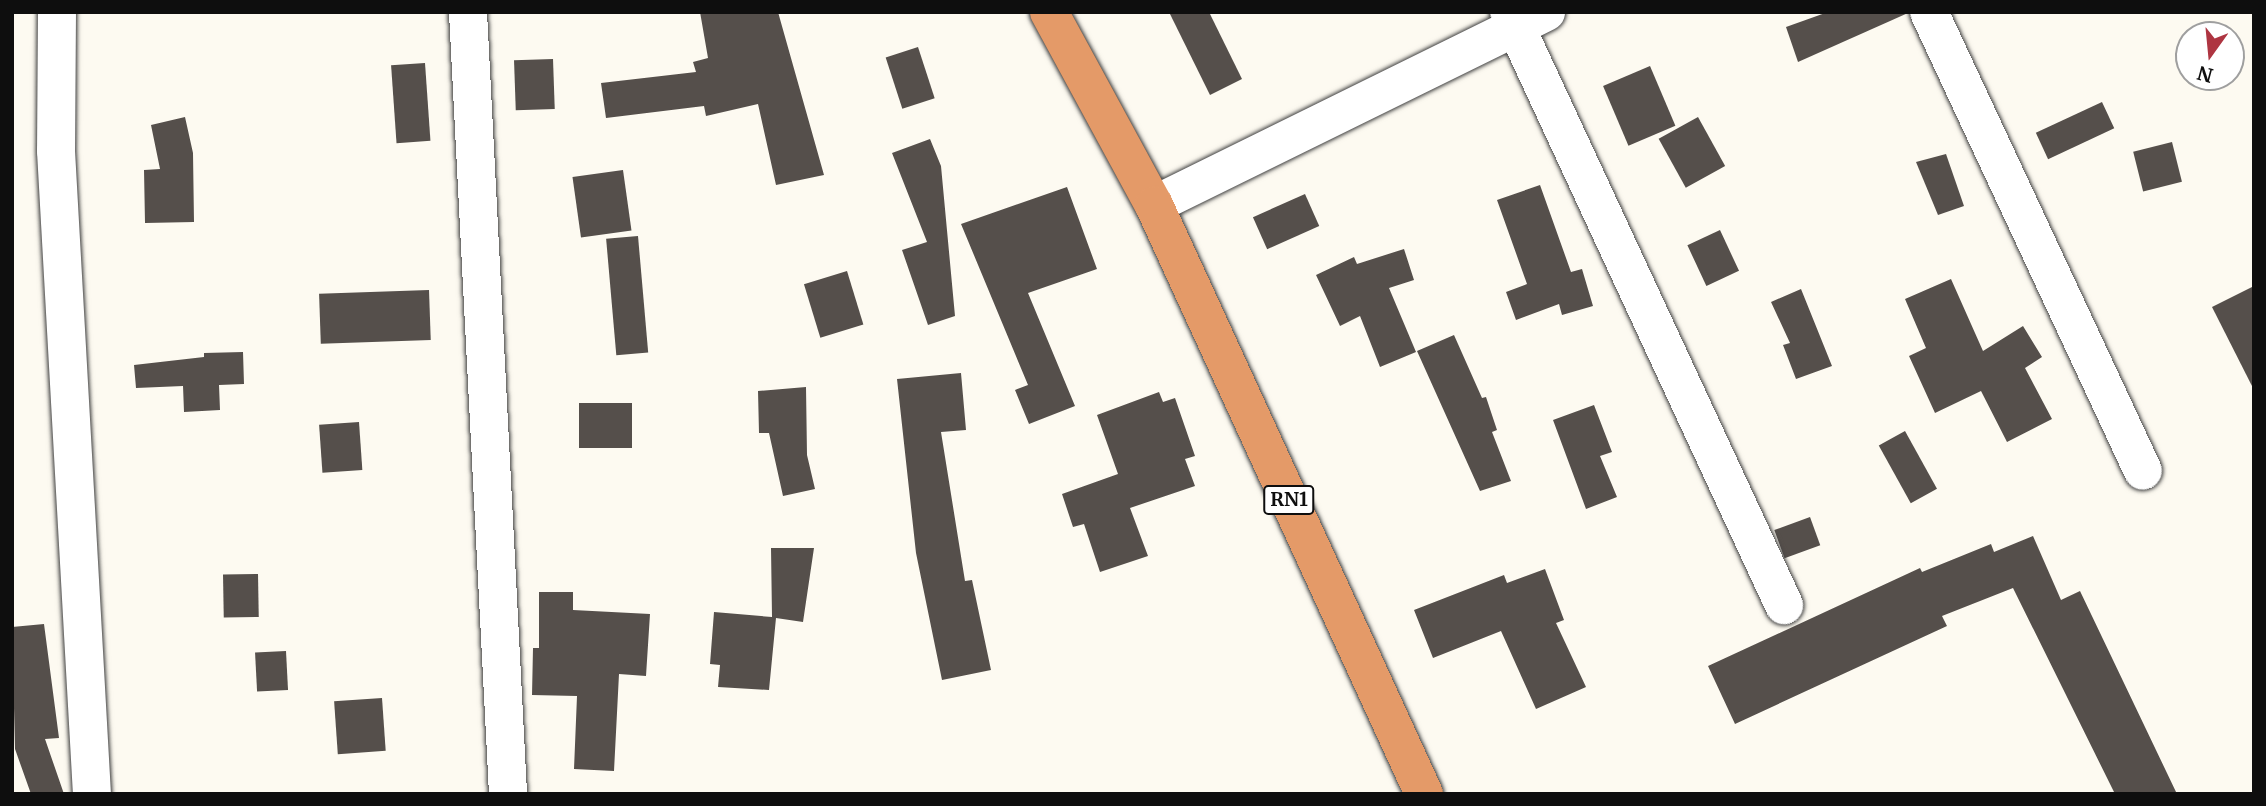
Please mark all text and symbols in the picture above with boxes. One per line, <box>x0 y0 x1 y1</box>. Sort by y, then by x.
north arrow <box>2175 21 2245 91</box>
text: N <box>2195 61 2215 88</box>
road number: RN1 <box>1263 485 1315 516</box>

